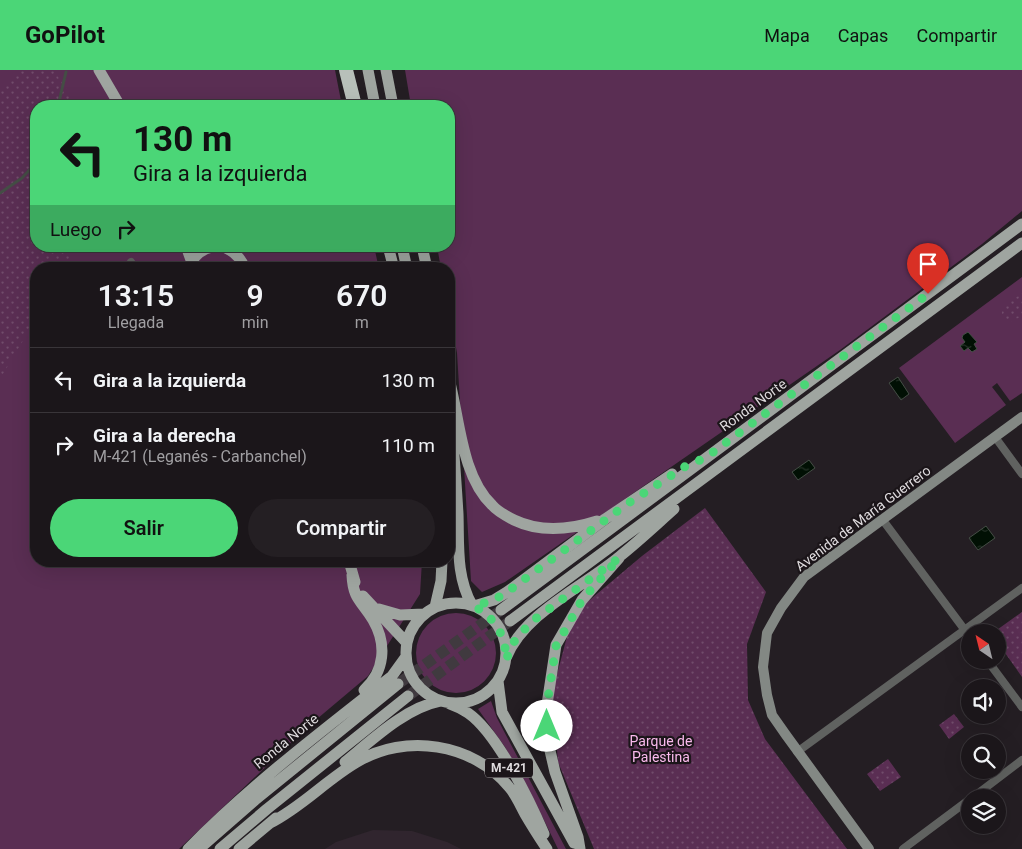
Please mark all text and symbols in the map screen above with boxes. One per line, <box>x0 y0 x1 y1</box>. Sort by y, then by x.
text: GoPilot <box>25 21 105 49</box>
text: Mapa <box>764 25 810 46</box>
text: Capas <box>838 25 888 46</box>
text: Compartir <box>916 25 997 46</box>
text: 130 m <box>133 119 232 160</box>
icon: left <box>50 120 115 185</box>
text: Gira a la izquierda <box>133 161 307 186</box>
icon: right <box>112 215 140 243</box>
text: Luego <box>50 218 102 241</box>
pin <box>907 243 949 294</box>
icon: arrive <box>914 250 942 278</box>
text: 13:15 <box>98 278 174 313</box>
text: 9 <box>247 278 264 313</box>
text: 670 <box>336 278 387 313</box>
text: Llegada <box>108 313 164 332</box>
text: min <box>242 313 269 332</box>
text: m <box>355 313 369 332</box>
icon: left <box>50 366 78 394</box>
text: Gira a la izquierda <box>93 369 246 392</box>
text: 130 m <box>382 369 435 392</box>
street label: Ronda Norte <box>717 375 789 435</box>
text: Gira a la derecha <box>93 424 236 447</box>
icon: right <box>50 431 78 459</box>
text: 110 m <box>382 434 435 457</box>
text: M-421 (Leganés - Carbanchel) <box>93 447 307 466</box>
street label: Avenida de María Guerrero <box>792 462 934 574</box>
button: Salir <box>50 499 238 557</box>
button: Compartir <box>248 499 435 557</box>
north arrow <box>961 624 1006 669</box>
map controls <box>961 624 1006 834</box>
button: sound <box>961 679 1006 724</box>
position arrow <box>520 699 572 751</box>
street label: Ronda Norte <box>251 710 321 772</box>
park label: Parque de Palestina <box>630 733 692 765</box>
button: search <box>961 734 1006 779</box>
road number: M-421 <box>485 758 533 778</box>
button: layers <box>961 789 1006 834</box>

